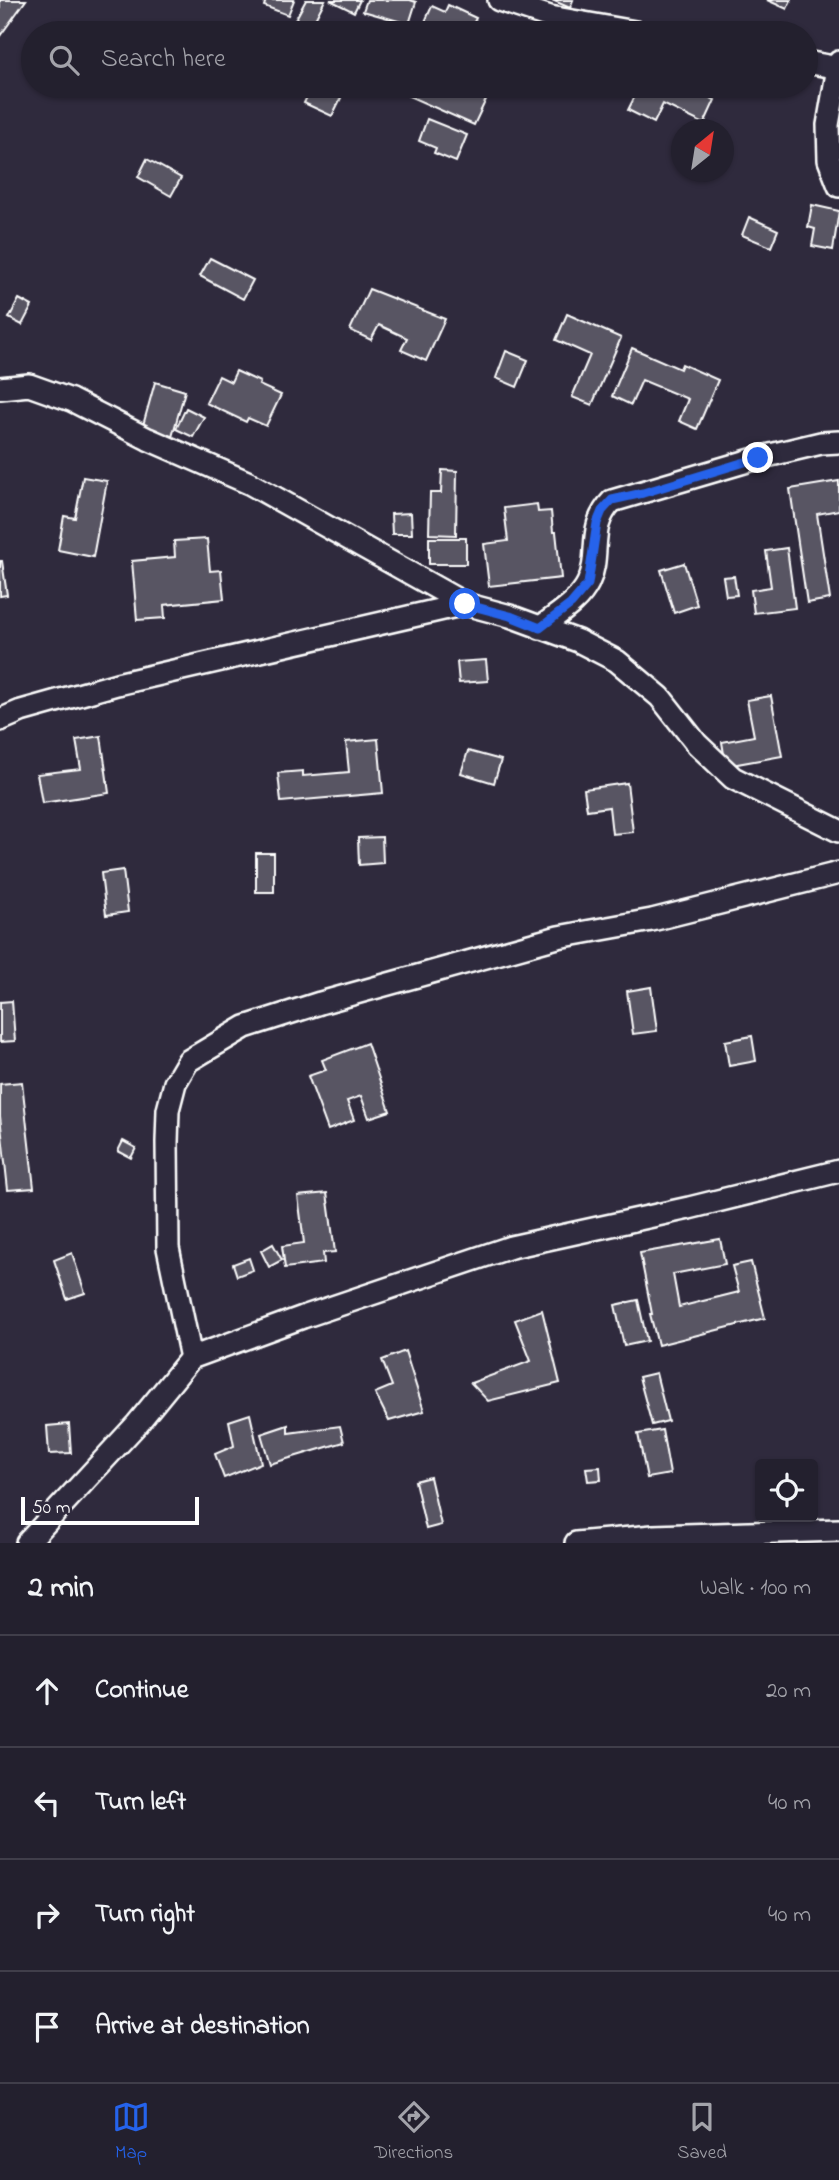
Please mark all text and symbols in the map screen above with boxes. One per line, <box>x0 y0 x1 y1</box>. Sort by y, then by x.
search box <box>21 21 818 98</box>
icon: search <box>45 41 83 79</box>
text: Search here <box>101 41 226 79</box>
north arrow <box>671 119 734 182</box>
route end <box>742 442 773 473</box>
route start <box>449 588 480 619</box>
map controls <box>755 1459 818 1522</box>
button: locate <box>755 1459 818 1522</box>
scale bar <box>21 1494 200 1526</box>
text: 50 m <box>32 1495 71 1522</box>
text: 2 min <box>28 1567 94 1611</box>
text: Walk · 100 m <box>700 1572 811 1605</box>
icon: ahead <box>28 1672 66 1710</box>
text: Continue <box>95 1672 188 1710</box>
text: 20 m <box>766 1675 811 1708</box>
icon: left <box>28 1784 66 1822</box>
text: Turn left <box>95 1784 186 1822</box>
text: 40 m <box>768 1787 811 1820</box>
icon: right <box>28 1896 66 1934</box>
text: Turn right <box>95 1896 195 1934</box>
text: 40 m <box>768 1899 811 1932</box>
icon: arrive <box>28 2008 66 2046</box>
text: Arrive at destination <box>95 2008 310 2046</box>
tab: Map <box>112 2098 150 2167</box>
tab: Directions <box>374 2098 453 2167</box>
tab: Saved <box>677 2098 727 2167</box>

